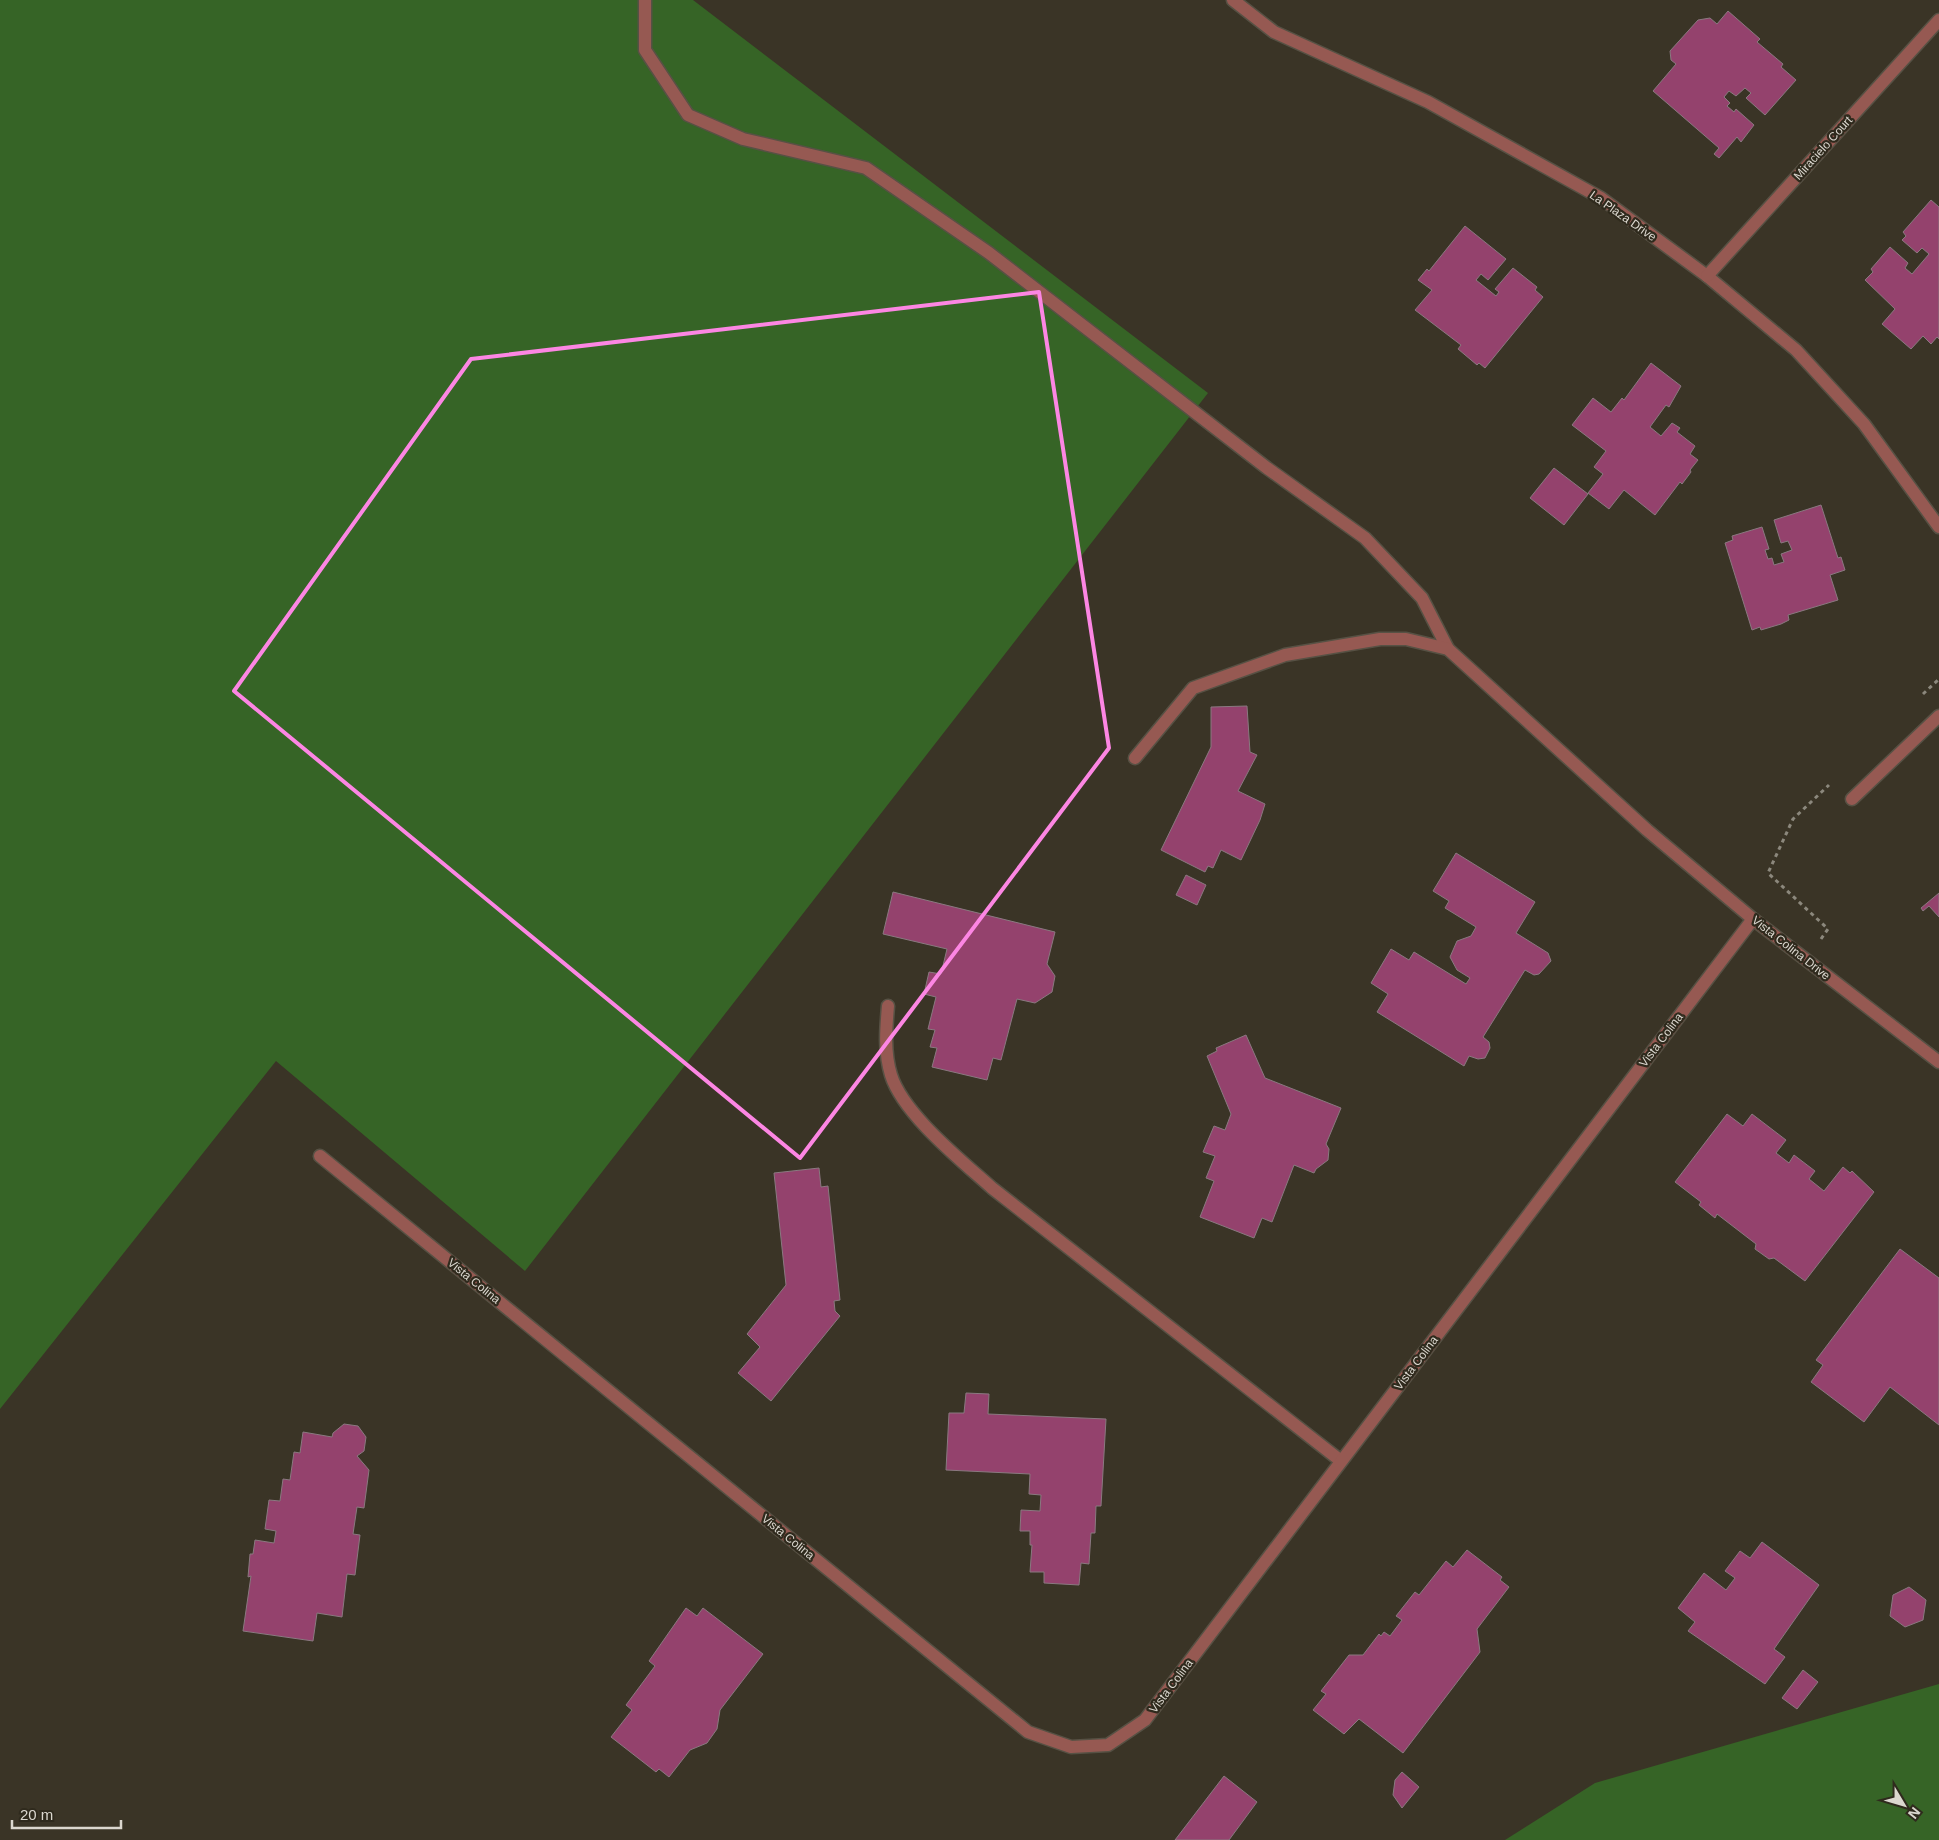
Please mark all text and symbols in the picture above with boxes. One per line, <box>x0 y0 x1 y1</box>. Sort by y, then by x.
street label: Miracielo Court <box>1791 113 1856 183</box>
street label: La Plaza Drive <box>1587 188 1659 244</box>
street label: Vista Colina Drive <box>1749 913 1833 983</box>
street label: Vista Colina <box>1636 1010 1686 1070</box>
street label: Vista Colina <box>445 1255 503 1307</box>
street label: Vista Colina <box>1391 1333 1441 1393</box>
street label: Vista Colina <box>759 1511 817 1563</box>
street label: Vista Colina <box>1146 1656 1196 1716</box>
north arrow <box>1879 1780 1929 1830</box>
scale bar <box>12 1798 121 1830</box>
text: N <box>1905 1804 1924 1822</box>
text: 20 m <box>20 1806 53 1823</box>

